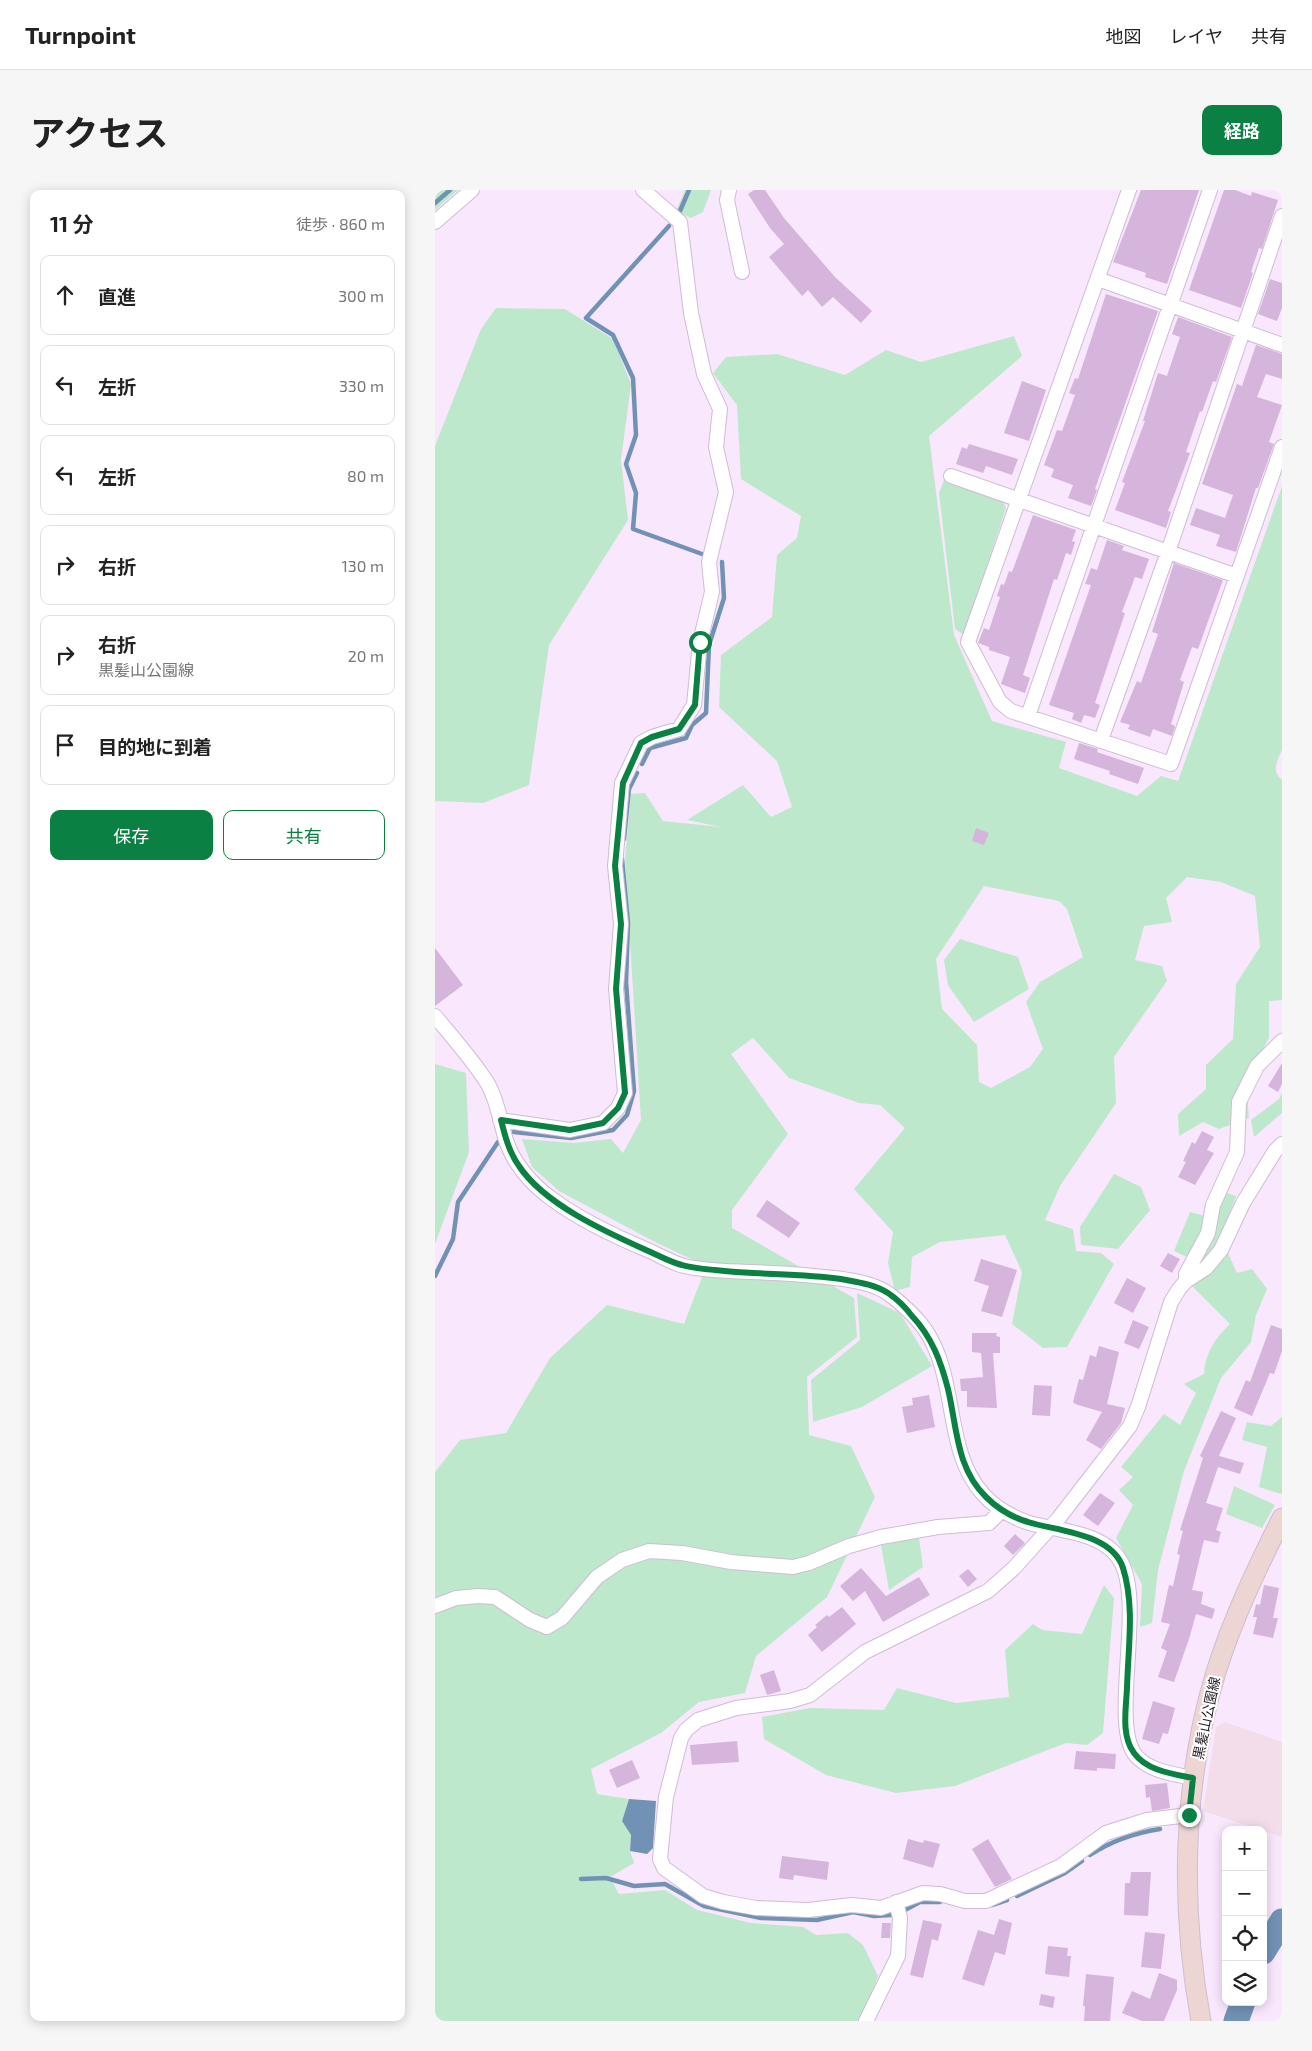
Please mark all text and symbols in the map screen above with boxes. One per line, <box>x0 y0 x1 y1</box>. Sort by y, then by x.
text: Turnpoint <box>25 20 136 49</box>
text: 地図 <box>1106 25 1142 47</box>
text: レイヤ <box>1170 25 1223 47</box>
text: 共有 <box>1251 25 1287 47</box>
button: 経路 <box>1202 105 1282 155</box>
text: アクセス <box>30 111 168 153</box>
text: 11 分 <box>50 211 94 236</box>
text: 徒歩 · 860 m <box>296 214 385 233</box>
icon: ahead <box>51 281 79 309</box>
text: 直進 <box>98 285 136 308</box>
text: 300 m <box>338 286 384 305</box>
icon: left <box>51 371 79 399</box>
text: 左折 <box>98 375 136 398</box>
text: 330 m <box>339 376 384 395</box>
icon: left <box>51 461 79 489</box>
text: 左折 <box>98 465 136 488</box>
text: 80 m <box>347 466 384 485</box>
icon: right <box>51 551 79 579</box>
text: 右折 <box>98 555 136 578</box>
text: 130 m <box>342 556 384 575</box>
route start <box>689 631 712 654</box>
text: 右折 <box>98 633 136 656</box>
icon: right <box>51 641 79 669</box>
text: 20 m <box>348 646 384 665</box>
text: 黒髪山公園線 <box>98 660 194 679</box>
icon: arrive <box>51 731 79 759</box>
text: 目的地に到着 <box>98 735 212 758</box>
button: 保存 <box>50 810 213 860</box>
button: 共有 <box>223 810 385 860</box>
street label: 黒髪山公園線 <box>1189 1675 1223 1761</box>
route end <box>1178 1804 1201 1827</box>
map controls <box>1222 1826 1267 2006</box>
button: + <box>1222 1826 1267 1871</box>
button: − <box>1222 1871 1267 1916</box>
button: locate <box>1222 1916 1267 1961</box>
button: layers <box>1222 1961 1267 2006</box>

